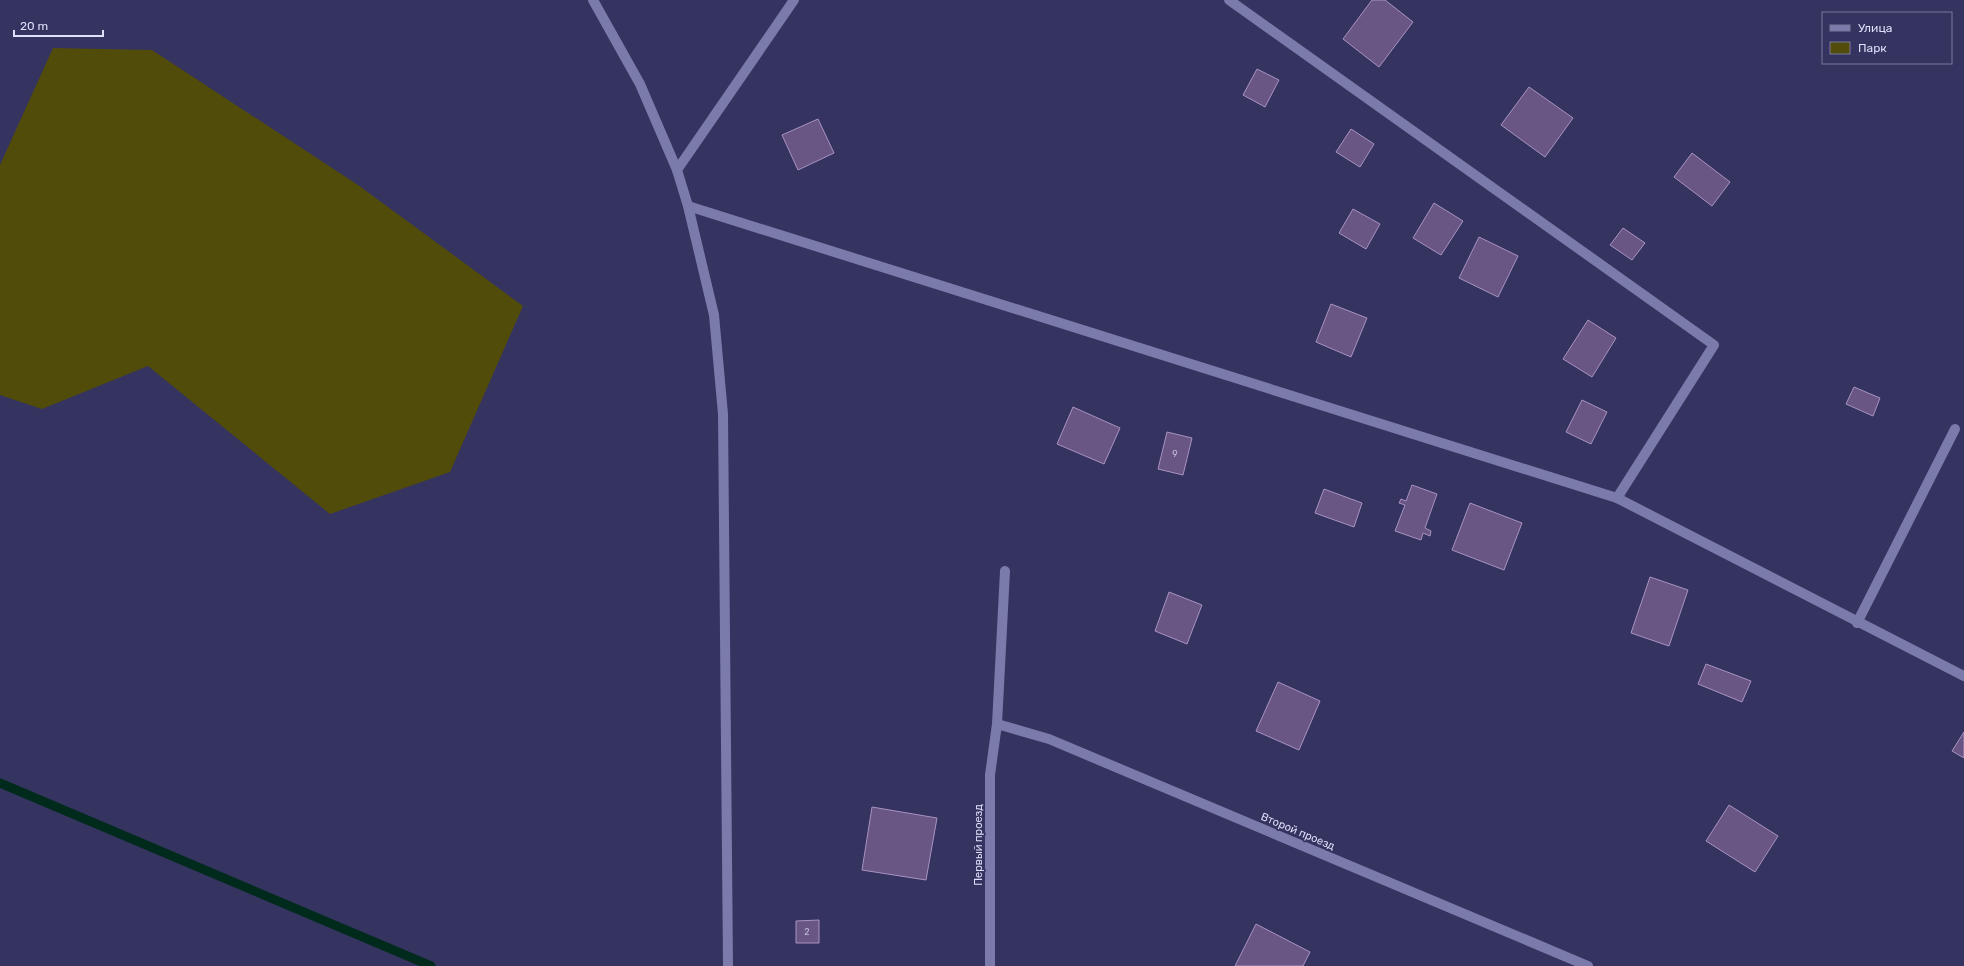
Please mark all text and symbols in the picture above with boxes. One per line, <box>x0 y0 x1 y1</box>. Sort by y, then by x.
scale bar <box>14 12 103 38</box>
legend <box>1822 12 1952 64</box>
text: 20 m <box>20 19 48 33</box>
text: Улица <box>1858 21 1892 35</box>
text: Парк <box>1858 41 1887 55</box>
house number: 9 <box>1172 449 1178 459</box>
street label: Первый проезд <box>972 804 985 886</box>
street label: Второй проезд <box>1259 810 1337 853</box>
house number: 2 <box>804 927 810 937</box>

